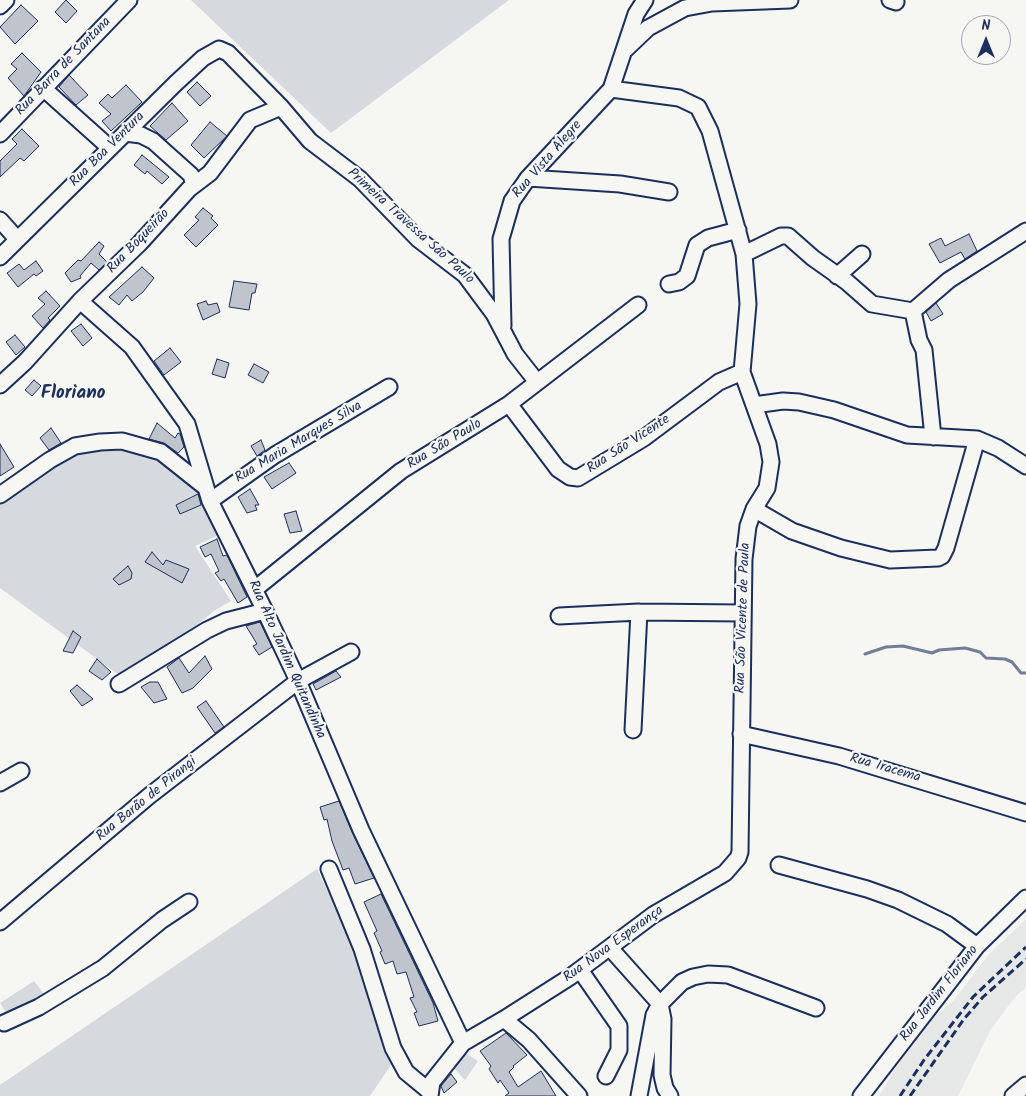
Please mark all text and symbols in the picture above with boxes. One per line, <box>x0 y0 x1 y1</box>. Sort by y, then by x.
street label: Rua Barra de Santana <box>13 14 115 120</box>
north arrow <box>961 15 1011 65</box>
text: N <box>982 15 990 37</box>
street label: Rua Boa Ventura <box>67 109 149 191</box>
street label: Rua Vista Alegre <box>510 118 586 202</box>
street label: Primeira Travessa São Paulo <box>343 166 477 288</box>
street label: Rua Boqueirão <box>104 206 174 278</box>
district label: Floriano <box>41 384 105 406</box>
street label: Rua Maria Marques Silva <box>233 398 365 488</box>
street label: Rua São Vicente <box>584 412 674 478</box>
street label: Rua São Paulo <box>405 416 485 474</box>
street label: Rua São Vicente de Paula <box>733 542 755 694</box>
street label: Rua Alto Jardim Quitandinha <box>243 578 329 742</box>
street label: Rua Iracema <box>848 751 922 787</box>
street label: Rua Barão de Pirangi <box>93 754 201 846</box>
street label: Rua Nova Esperança <box>561 903 667 987</box>
street label: Rua Jardim Floriano <box>897 943 983 1045</box>

